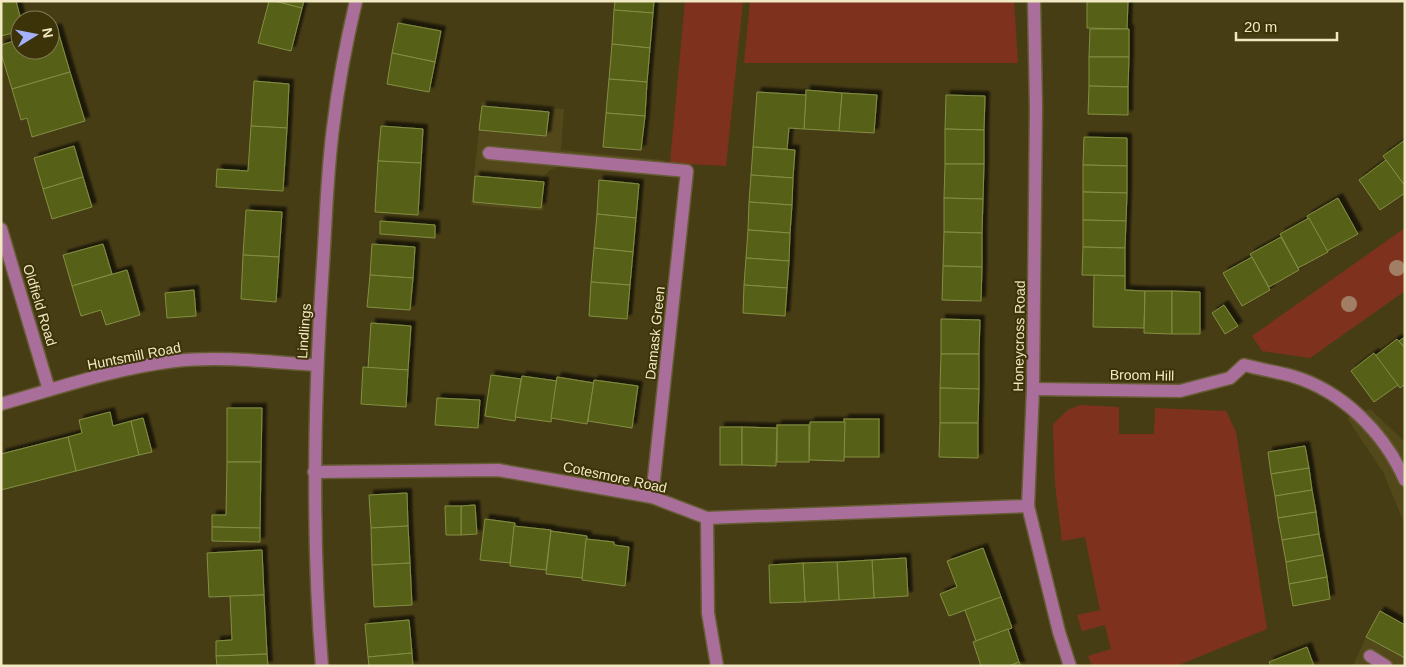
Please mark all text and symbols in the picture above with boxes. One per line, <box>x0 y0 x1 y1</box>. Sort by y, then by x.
north arrow <box>10 10 60 60</box>
scale bar <box>1236 10 1337 42</box>
text: 20 m <box>1244 18 1277 35</box>
text: N <box>39 26 57 39</box>
street label: Oldfield Road <box>20 262 60 348</box>
street label: Honeycross Road <box>1010 280 1028 392</box>
street label: Damask Green <box>642 285 668 381</box>
street label: Lindlings <box>294 303 314 359</box>
street label: Huntsmill Road <box>86 339 182 373</box>
street label: Broom Hill <box>1110 366 1174 384</box>
street label: Cotesmore Road <box>562 458 668 496</box>

